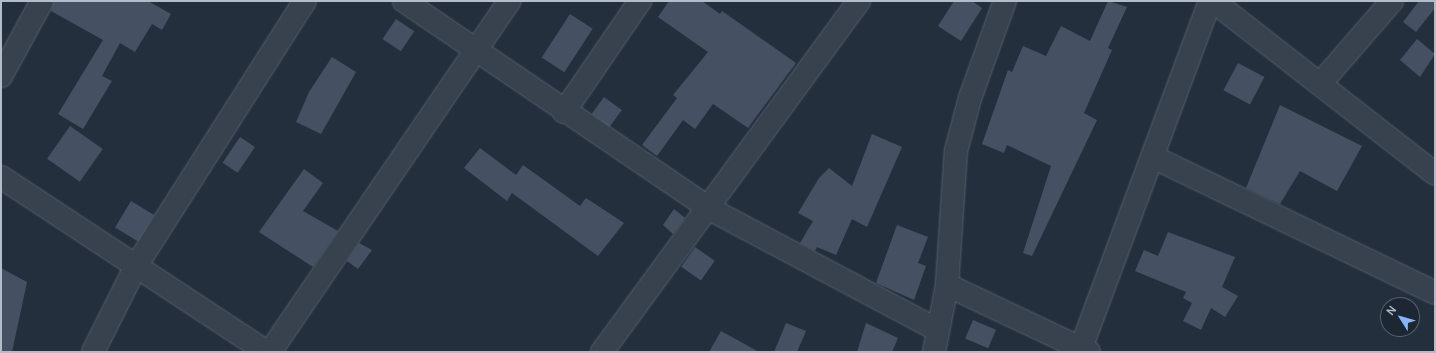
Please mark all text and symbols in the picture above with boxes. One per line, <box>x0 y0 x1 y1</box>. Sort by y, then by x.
north arrow <box>1380 297 1420 337</box>
text: N <box>1382 302 1399 318</box>

